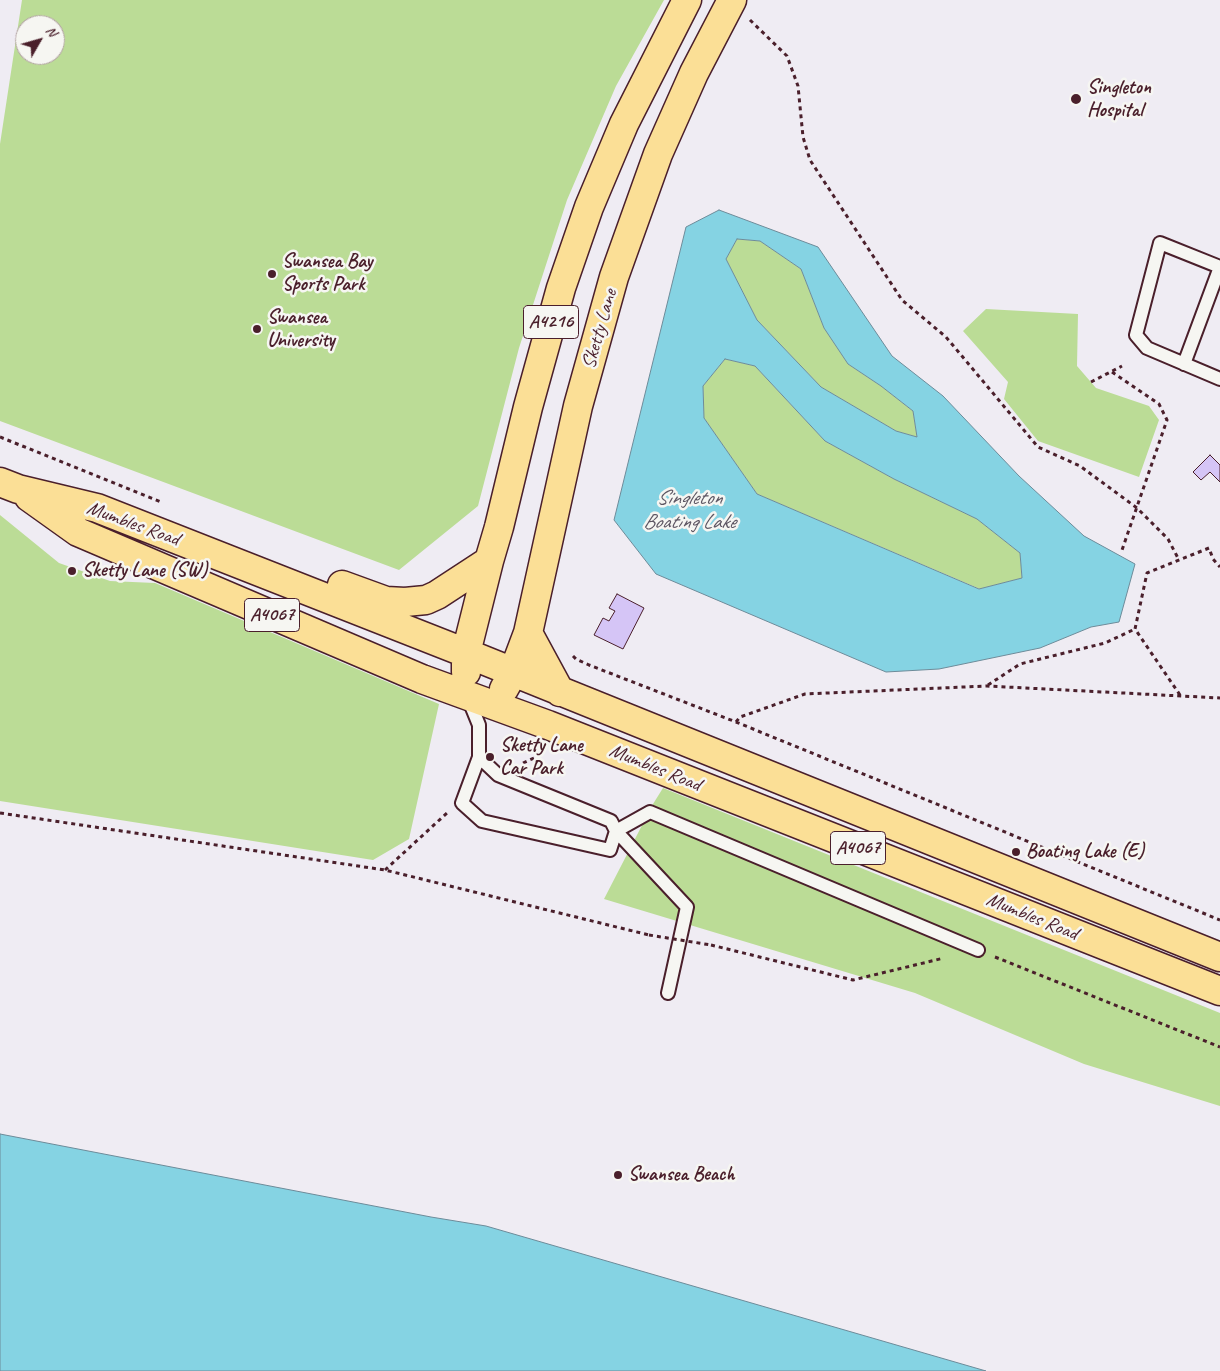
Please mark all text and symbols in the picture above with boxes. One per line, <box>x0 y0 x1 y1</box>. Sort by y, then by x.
north arrow <box>15 15 65 65</box>
text: N <box>42 22 61 40</box>
place label: Singleton Hospital <box>1087 76 1151 123</box>
marker: Singleton Hospital <box>1069 92 1083 106</box>
place label: Swansea Bay Sports Park <box>282 250 372 297</box>
marker: Swansea Bay Sports Park <box>266 268 278 280</box>
street label: Sketty Lane <box>577 286 623 372</box>
place label: Swansea University <box>267 306 335 353</box>
road number: A4216 <box>524 306 578 338</box>
marker: Swansea University <box>251 323 263 335</box>
water label: Singleton Boating Lake <box>643 485 735 535</box>
street label: Mumbles Road <box>84 496 182 552</box>
place label: Sketty Lane (SW) <box>82 559 207 583</box>
marker: Sketty Lane (SW) <box>66 565 78 577</box>
road number: A4067 <box>244 598 300 632</box>
place label: Sketty Lane Car Park <box>500 734 583 781</box>
street label: Mumbles Road <box>606 739 704 797</box>
marker: Sketty Lane Car Park <box>484 751 496 763</box>
road number: A4067 <box>830 831 886 864</box>
place label: Boating Lake (E) <box>1026 840 1144 864</box>
marker: Boating Lake (E) <box>1010 846 1022 858</box>
street label: Mumbles Road <box>983 888 1081 946</box>
place label: Swansea Beach <box>628 1163 735 1187</box>
marker: Swansea Beach <box>612 1169 624 1181</box>

